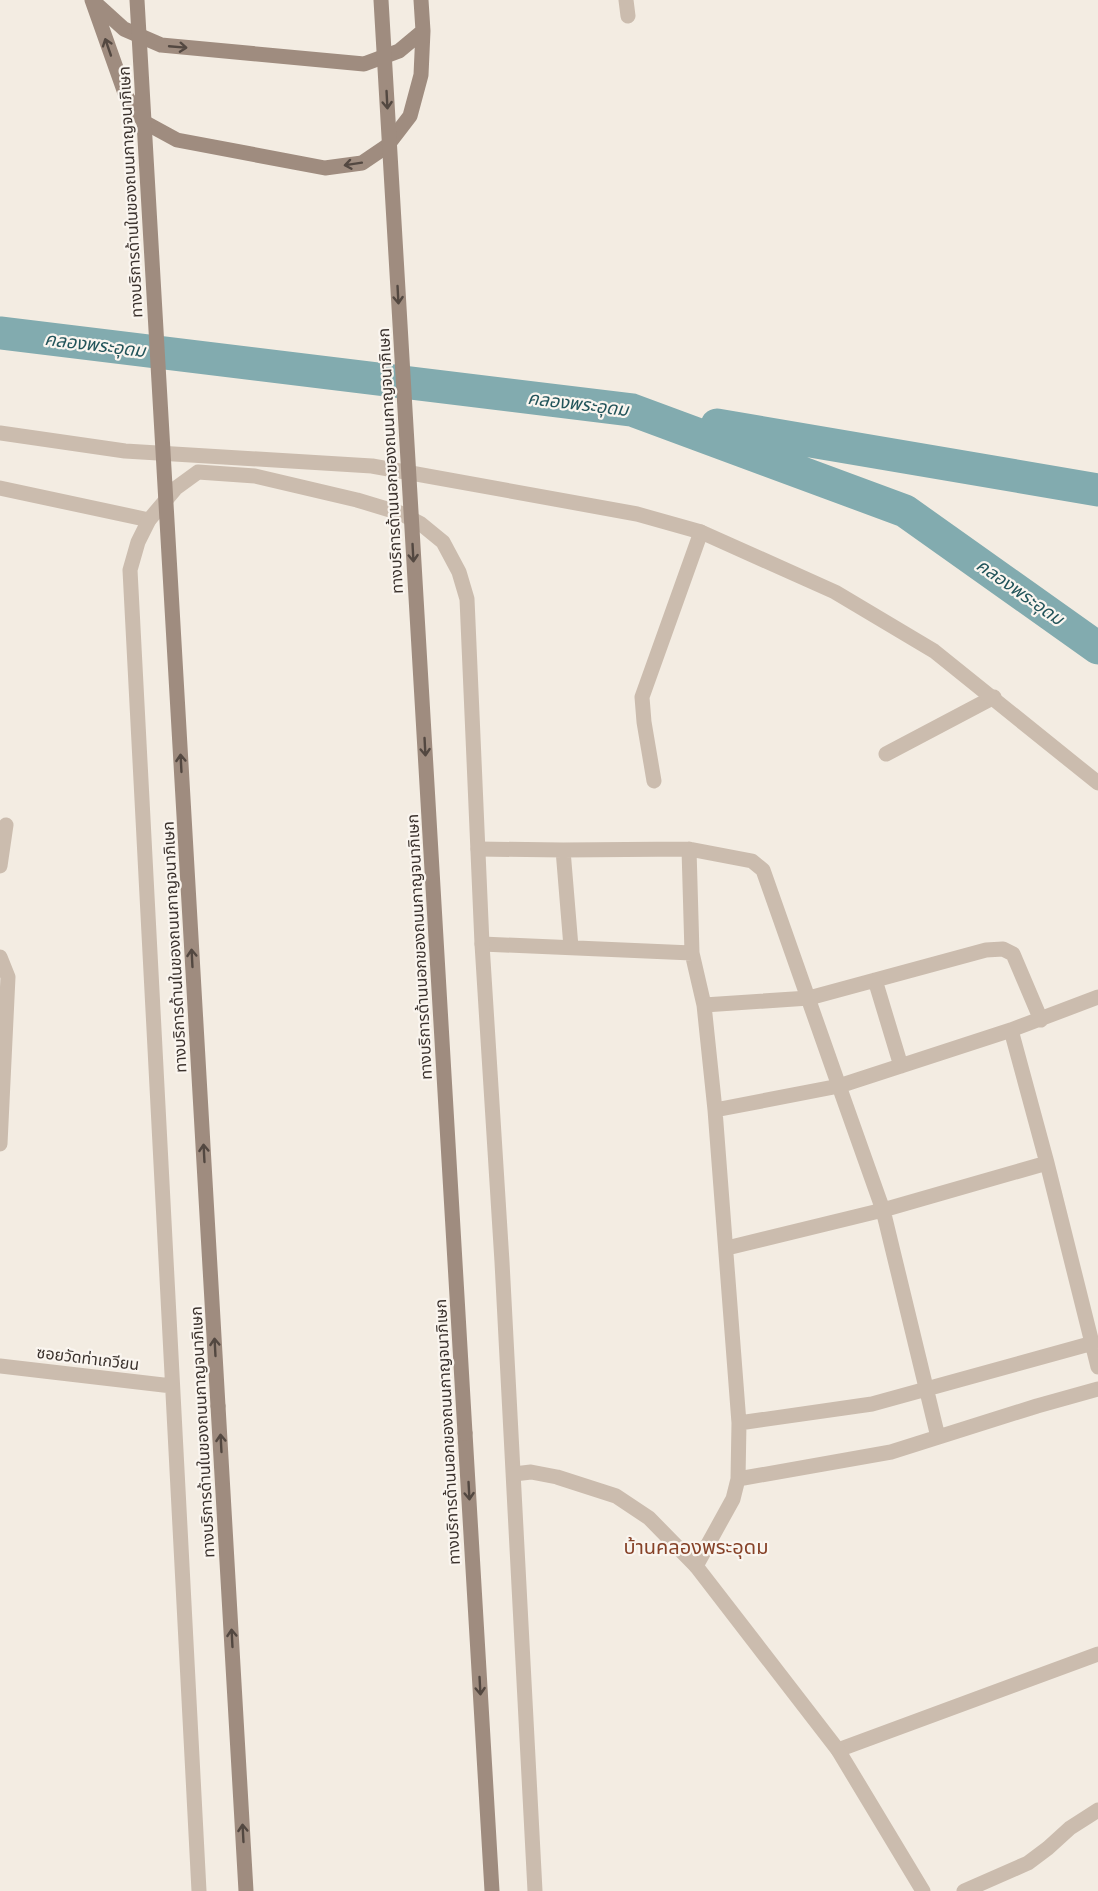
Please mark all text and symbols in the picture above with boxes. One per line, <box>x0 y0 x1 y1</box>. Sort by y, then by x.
one-way arrow <box>101 38 112 57</box>
one-way arrow <box>168 42 188 53</box>
street label: ทางบริการด้านในของถนนกาญจนาภิเษก <box>111 66 149 318</box>
one-way arrow <box>381 90 392 110</box>
one-way arrow <box>343 158 363 169</box>
one-way arrow <box>393 285 404 304</box>
water label: คลองพระอุดม <box>43 325 149 364</box>
street label: ทางบริการด้านนอกของถนนกาญจนาภิเษก <box>371 327 409 595</box>
water label: คลองพระอุดม <box>526 384 632 423</box>
one-way arrow <box>408 542 419 562</box>
water label: คลองพระอุดม <box>971 552 1071 633</box>
one-way arrow <box>420 737 431 757</box>
one-way arrow <box>175 754 186 774</box>
street label: ทางบริการด้านนอกของถนนกาญจนาภิเษก <box>400 813 438 1081</box>
street label: ทางบริการด้านในของถนนกาญจนาภิเษก <box>155 821 193 1073</box>
one-way arrow <box>187 948 198 968</box>
one-way arrow <box>198 1143 209 1163</box>
street label: ทางบริการด้านนอกของถนนกาญจนาภิเษก <box>428 1298 466 1566</box>
street label: ทางบริการด้านในของถนนกาญจนาภิเษก <box>183 1306 221 1558</box>
one-way arrow <box>209 1338 220 1358</box>
street label: ซอยวัดท่าเกวียน <box>35 1340 141 1376</box>
one-way arrow <box>215 1434 226 1454</box>
one-way arrow <box>463 1481 474 1501</box>
district label: บ้านคลองพระอุดม <box>624 1531 768 1562</box>
one-way arrow <box>226 1628 237 1648</box>
one-way arrow <box>475 1675 486 1695</box>
one-way arrow <box>237 1823 248 1843</box>

